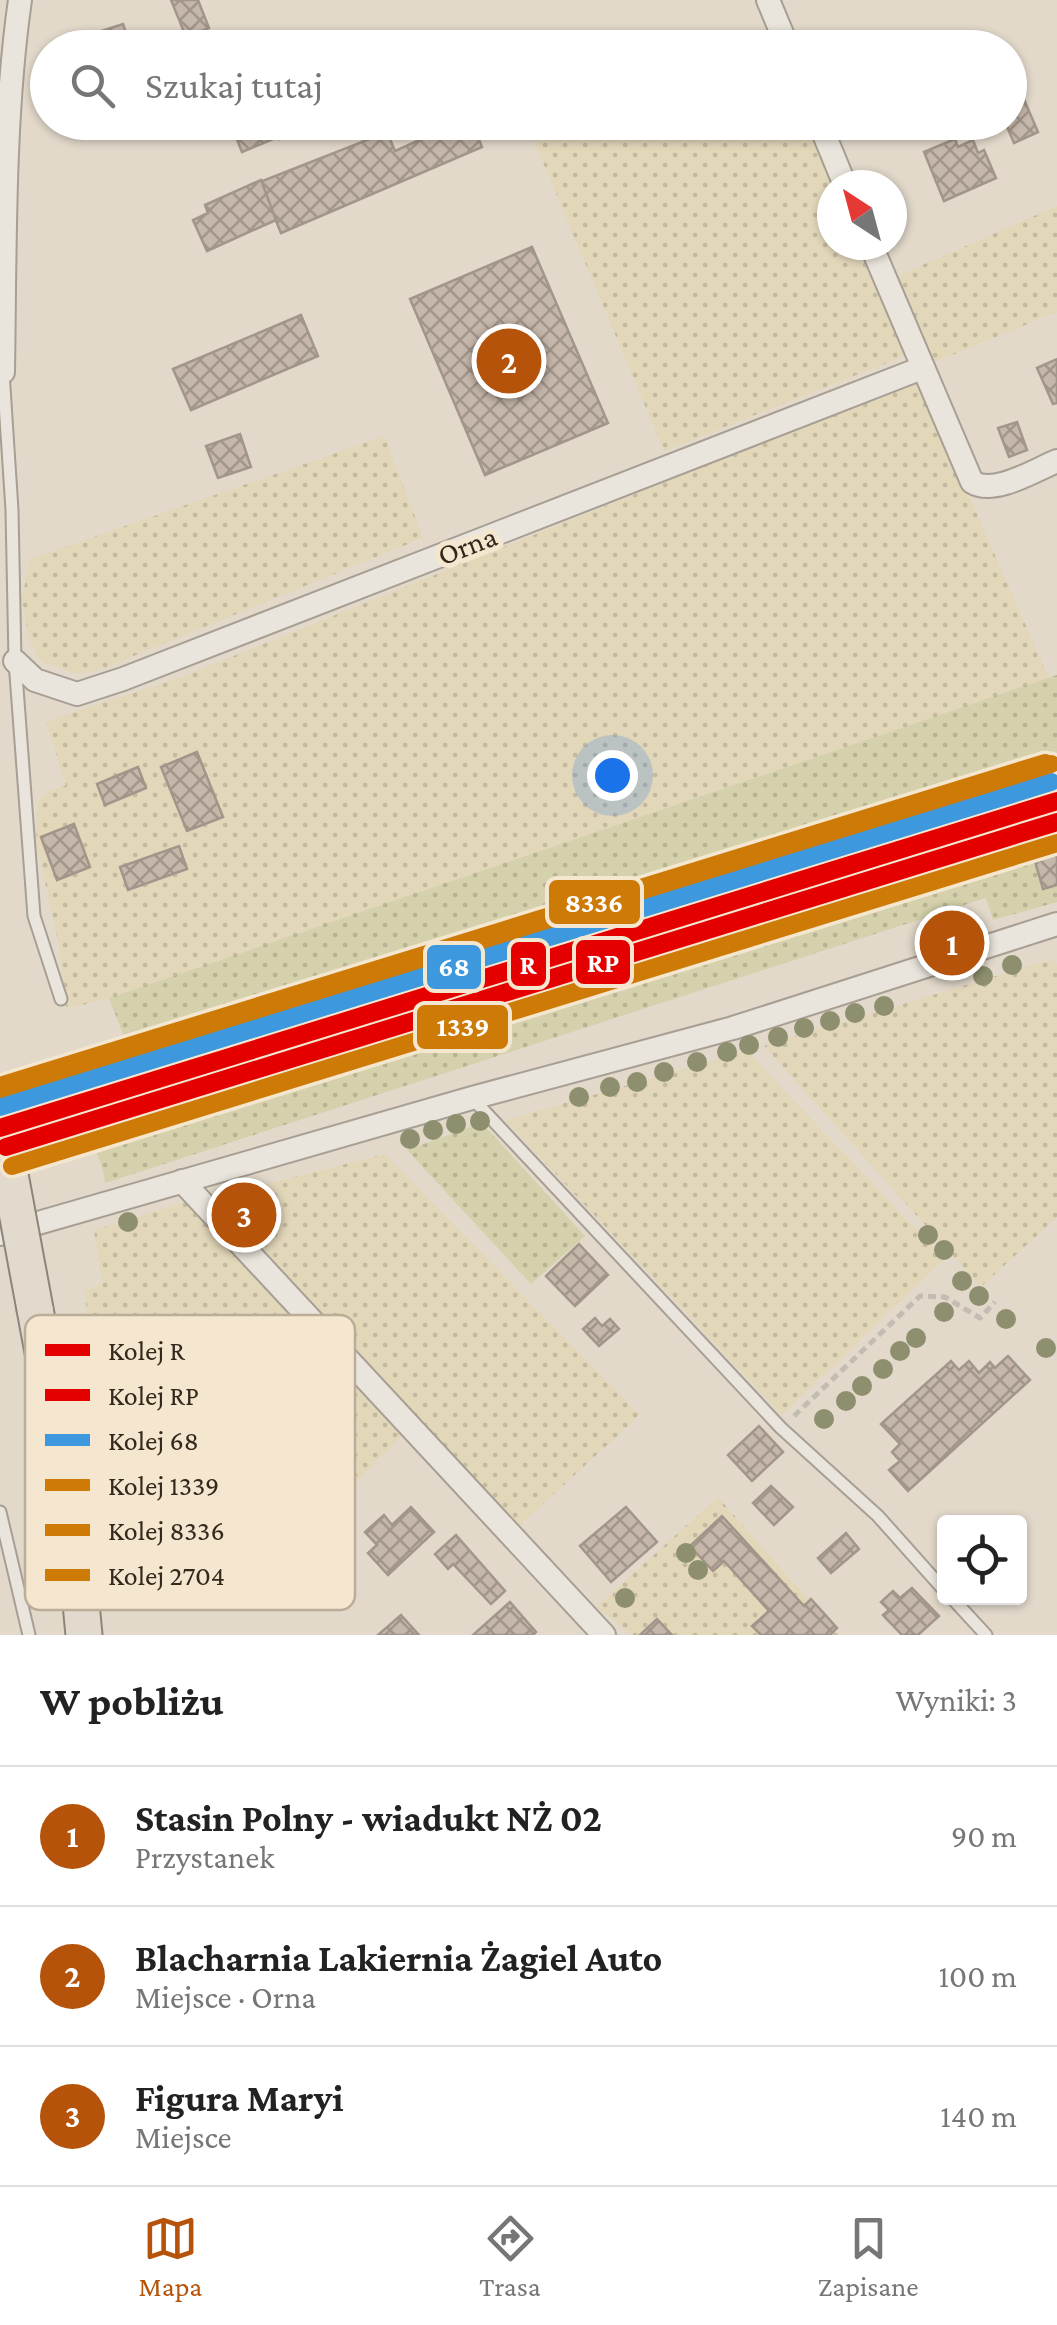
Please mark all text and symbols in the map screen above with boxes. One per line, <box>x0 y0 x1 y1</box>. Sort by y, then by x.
search box <box>30 30 1027 140</box>
icon: search <box>65 58 120 113</box>
text: Szukaj tutaj <box>145 64 323 106</box>
north arrow <box>817 170 907 260</box>
pin: 2 <box>476 324 542 398</box>
street label: Orna <box>433 519 501 571</box>
your location <box>587 750 638 801</box>
line badge: 8336 <box>547 878 642 926</box>
text: 8336 <box>565 887 623 918</box>
pin: 1 <box>920 906 984 980</box>
line badge: RP <box>574 938 632 986</box>
line badge: R <box>509 940 548 988</box>
line badge: 68 <box>425 943 483 991</box>
text: RP <box>587 947 619 978</box>
text: R <box>519 949 537 980</box>
text: 68 <box>438 951 470 982</box>
line badge: 1339 <box>415 1003 510 1051</box>
text: 1339 <box>437 1011 489 1042</box>
pin: 3 <box>212 1178 276 1252</box>
legend <box>25 1315 355 1610</box>
text: Kolej R <box>108 1335 185 1366</box>
text: Kolej RP <box>108 1380 199 1411</box>
text: Kolej 68 <box>108 1425 199 1456</box>
text: Kolej 1339 <box>108 1470 219 1501</box>
text: Kolej 8336 <box>108 1515 225 1546</box>
map controls <box>937 1515 1027 1605</box>
button: locate <box>937 1515 1027 1605</box>
text: Kolej 2704 <box>108 1560 225 1591</box>
text: W pobliżu <box>40 1677 223 1724</box>
text: Wyniki: 3 <box>896 1682 1017 1718</box>
text: Stasin Polny - wiadukt NŻ 02 <box>135 1797 602 1839</box>
text: 1 <box>67 1818 78 1854</box>
text: 90 m <box>951 1818 1017 1854</box>
text: Przystanek <box>135 1839 275 1875</box>
text: Blacharnia Lakiernia Żagiel Auto <box>135 1937 662 1979</box>
text: 2 <box>64 1958 81 1994</box>
text: 100 m <box>938 1958 1017 1994</box>
text: Miejsce · Orna <box>135 1979 316 2015</box>
text: Figura Maryi <box>135 2077 343 2119</box>
text: 3 <box>65 2098 80 2134</box>
text: 140 m <box>940 2098 1017 2134</box>
text: Miejsce <box>135 2119 232 2155</box>
tab: Mapa <box>138 2211 202 2302</box>
tab: Trasa <box>479 2211 541 2302</box>
tab: Zapisane <box>818 2211 919 2302</box>

